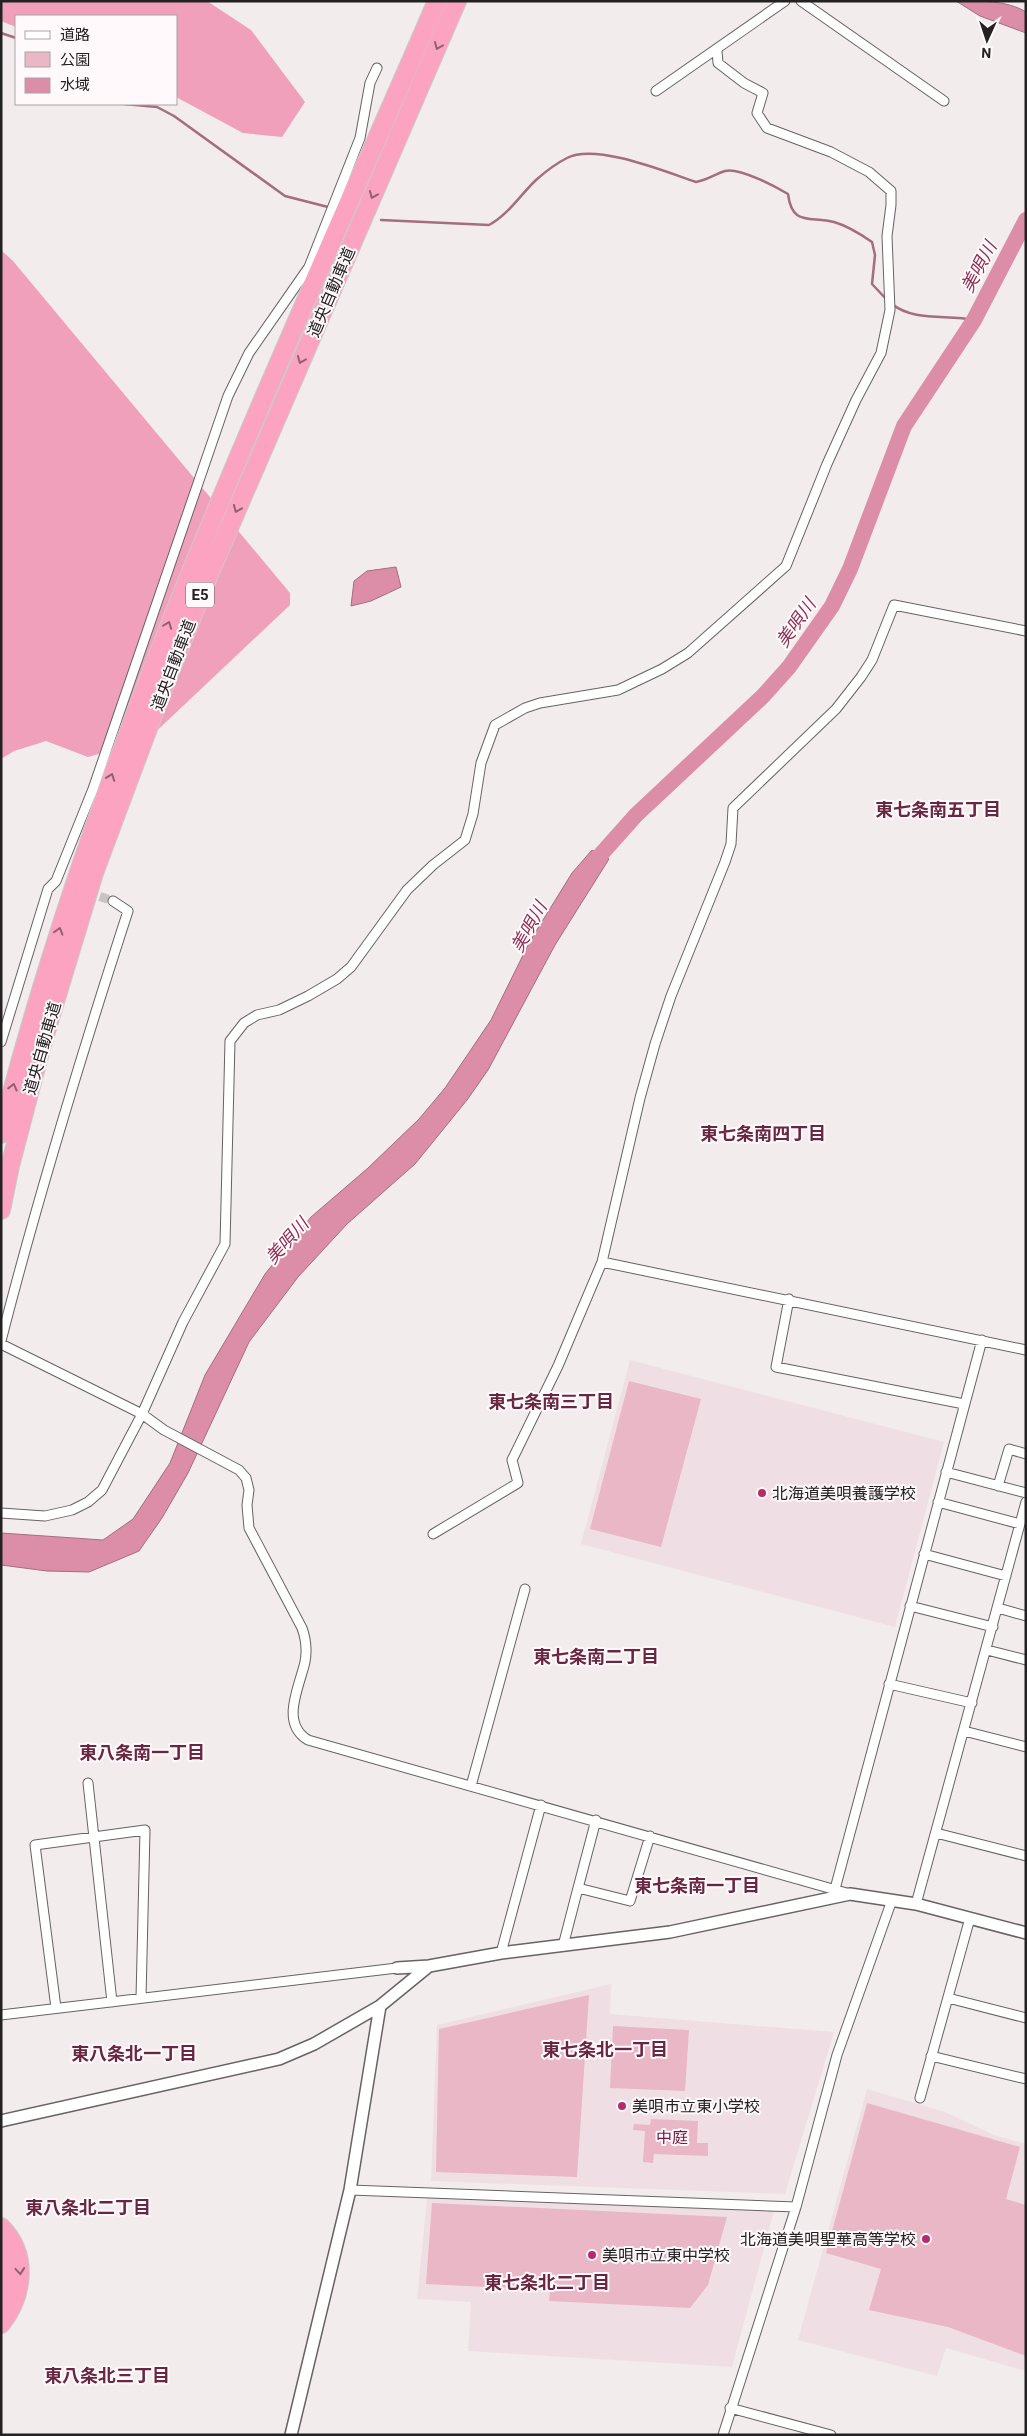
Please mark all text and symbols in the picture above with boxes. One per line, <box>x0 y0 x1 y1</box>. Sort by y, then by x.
legend <box>15 15 178 105</box>
north arrow <box>962 15 1012 65</box>
text: 道路 <box>60 26 90 44</box>
one-way arrow <box>433 41 444 50</box>
text: N <box>981 45 992 61</box>
text: 公園 <box>60 51 90 69</box>
text: 水域 <box>60 76 90 94</box>
one-way arrow <box>368 190 379 199</box>
water label: 美唄川 <box>957 236 1001 296</box>
street label: 道央自動車道 <box>304 244 359 340</box>
one-way arrow <box>297 355 308 364</box>
one-way arrow <box>232 504 243 513</box>
road number: E5 <box>186 582 214 608</box>
water label: 美唄川 <box>772 593 821 651</box>
street label: 道央自動車道 <box>147 617 200 713</box>
one-way arrow <box>162 621 173 630</box>
one-way arrow <box>105 774 115 782</box>
district label: 東七条南五丁目 <box>875 799 1001 820</box>
water label: 美唄川 <box>506 896 552 955</box>
one-way arrow <box>53 928 63 936</box>
street label: 道央自動車道 <box>20 999 65 1097</box>
one-way arrow <box>7 1083 18 1092</box>
district label: 東七条南四丁目 <box>700 1123 826 1144</box>
water label: 美唄川 <box>261 1212 314 1268</box>
district label: 東七条南三丁目 <box>488 1391 614 1412</box>
place label: 北海道美唄養護学校 <box>772 1484 916 1503</box>
marker: 北海道美唄養護学校 <box>756 1487 768 1499</box>
district label: 東七条南二丁目 <box>533 1646 659 1667</box>
district label: 東八条南一丁目 <box>79 1742 205 1763</box>
district label: 東七条南一丁目 <box>634 1875 760 1896</box>
district label: 東七条北一丁目 <box>542 2039 668 2060</box>
district label: 東八条北一丁目 <box>71 2043 197 2064</box>
place label: 美唄市立東小学校 <box>632 2097 760 2116</box>
marker: 美唄市立東小学校 <box>616 2100 628 2112</box>
park label: 中庭 <box>656 2128 688 2147</box>
district label: 東八条北二丁目 <box>25 2197 151 2218</box>
place label: 北海道美唄聖華高等学校 <box>740 2230 916 2249</box>
marker: 北海道美唄聖華高等学校 <box>920 2233 932 2245</box>
place label: 美唄市立東中学校 <box>602 2246 730 2265</box>
marker: 美唄市立東中学校 <box>586 2249 598 2261</box>
one-way arrow <box>14 2267 25 2275</box>
district label: 東七条北二丁目 <box>484 2272 610 2293</box>
district label: 東八条北三丁目 <box>44 2365 170 2386</box>

